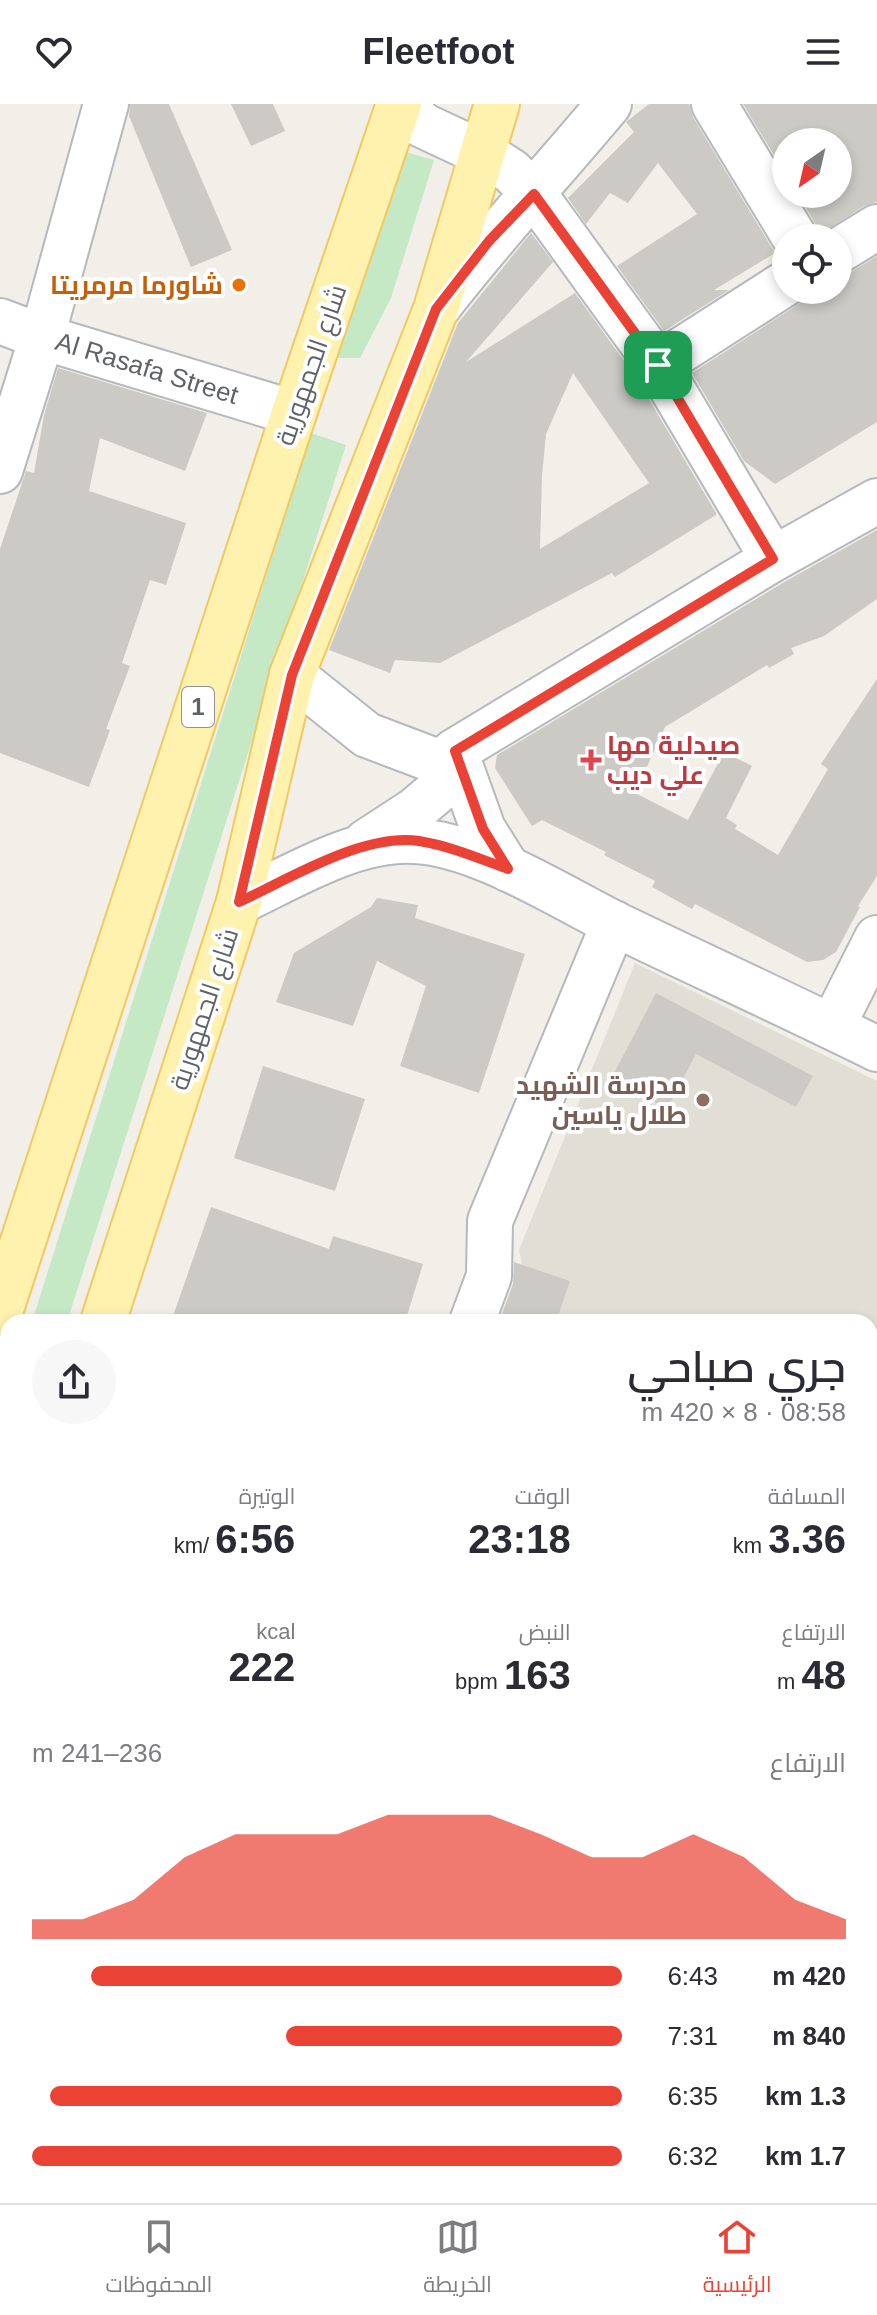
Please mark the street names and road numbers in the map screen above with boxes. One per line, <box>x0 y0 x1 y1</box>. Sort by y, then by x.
street label: شارع الجمهورية <box>269 281 354 450</box>
street label: Al Rasafa Street <box>52 326 243 410</box>
road number: 1 <box>182 687 214 727</box>
street label: شارع الجمهورية <box>164 924 246 1094</box>

